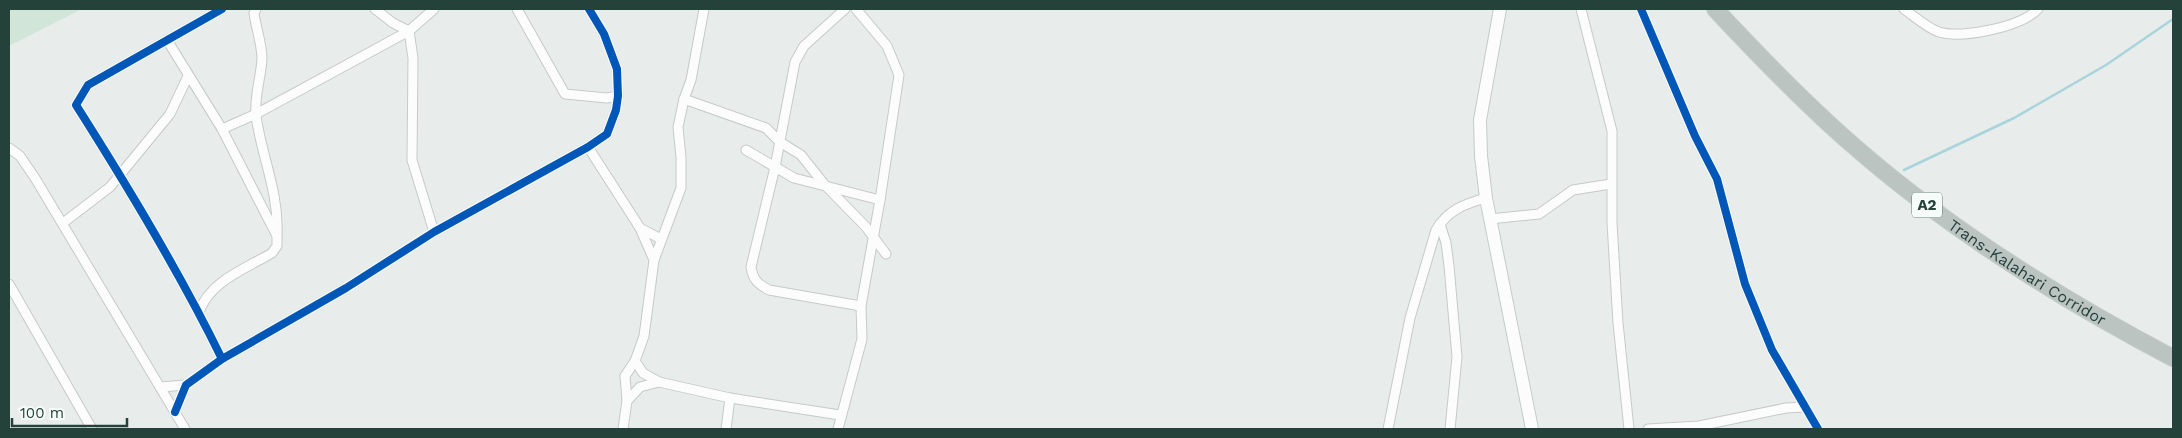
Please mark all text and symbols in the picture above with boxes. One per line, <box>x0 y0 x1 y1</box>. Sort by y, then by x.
road number: A2 <box>1912 192 1942 218</box>
street label: Trans-Kalahari Corridor <box>1945 215 2110 329</box>
scale bar <box>12 396 128 428</box>
text: 100 m <box>20 404 64 422</box>

